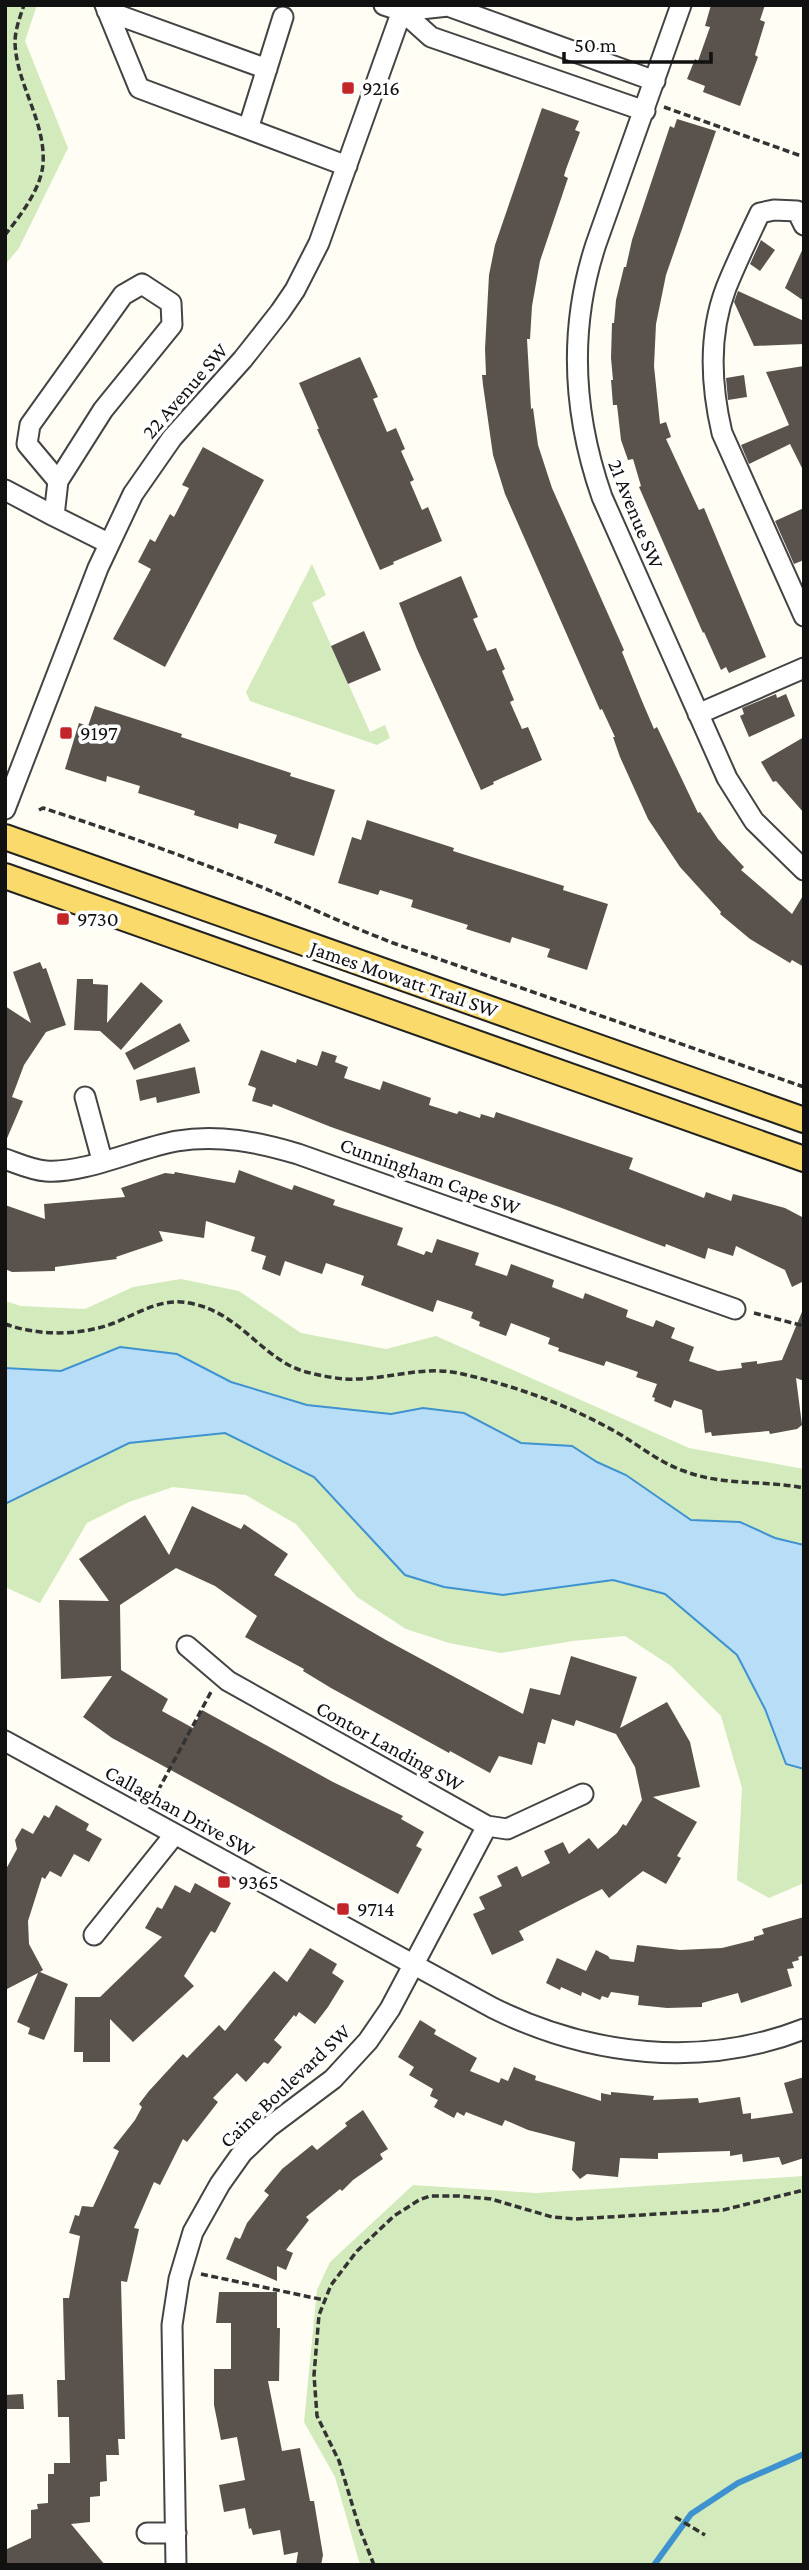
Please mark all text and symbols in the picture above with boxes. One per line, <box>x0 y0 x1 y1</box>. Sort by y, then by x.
scale bar <box>564 21 711 65</box>
text: 50 m <box>574 33 617 57</box>
place label: 9216 <box>362 76 400 100</box>
marker: 9216 <box>340 80 356 96</box>
street label: 22 Avenue SW <box>137 338 233 444</box>
street label: 21 Avenue SW <box>603 456 669 573</box>
place label: 9197 <box>80 721 118 745</box>
marker: 9197 <box>58 725 74 741</box>
place label: 9730 <box>77 907 119 931</box>
marker: 9730 <box>55 911 71 927</box>
street label: James Mowatt Trail SW <box>305 935 502 1023</box>
street label: Cunningham Cape SW <box>337 1132 524 1220</box>
street label: Contor Landing SW <box>312 1696 469 1797</box>
street label: Callaghan Drive SW <box>101 1760 260 1862</box>
place label: 9365 <box>238 1870 279 1894</box>
marker: 9365 <box>216 1874 232 1890</box>
place label: 9714 <box>357 1897 395 1921</box>
marker: 9714 <box>335 1901 351 1917</box>
street label: Caine Boulevard SW <box>215 2019 356 2153</box>

